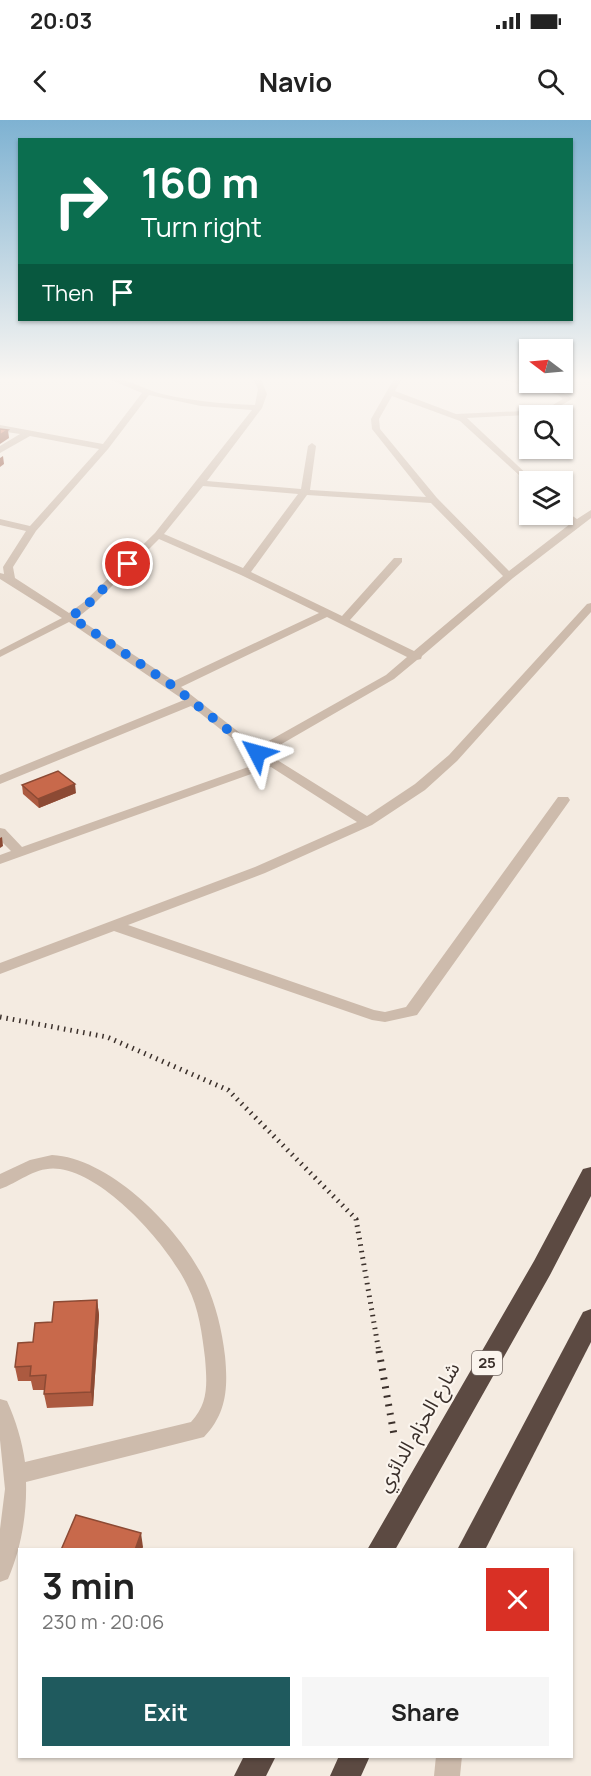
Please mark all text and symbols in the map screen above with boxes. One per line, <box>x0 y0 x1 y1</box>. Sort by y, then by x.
text: 20:03 <box>30 6 92 36</box>
text: Navio <box>259 63 332 100</box>
icon: back <box>24 65 57 98</box>
icon: search <box>534 65 567 98</box>
text: 160 m <box>141 153 259 211</box>
icon: right <box>42 162 120 240</box>
text: Turn right <box>141 208 262 245</box>
icon: arrive <box>106 276 139 309</box>
text: Then <box>42 278 94 308</box>
north arrow <box>519 339 573 393</box>
map controls <box>519 339 573 525</box>
button: search <box>519 405 573 459</box>
button: layers <box>519 471 573 525</box>
pin <box>102 538 153 589</box>
icon: arrive <box>111 547 144 580</box>
position arrow <box>225 721 289 785</box>
road number: 25 <box>472 1351 502 1375</box>
street label: شارع الحزام الدائري <box>370 1357 468 1498</box>
text: 3 min <box>42 1561 135 1610</box>
button: close <box>486 1568 549 1631</box>
text: 230 m · 20:06 <box>42 1608 164 1635</box>
button: Exit <box>42 1677 290 1746</box>
button: Share <box>302 1677 549 1746</box>

